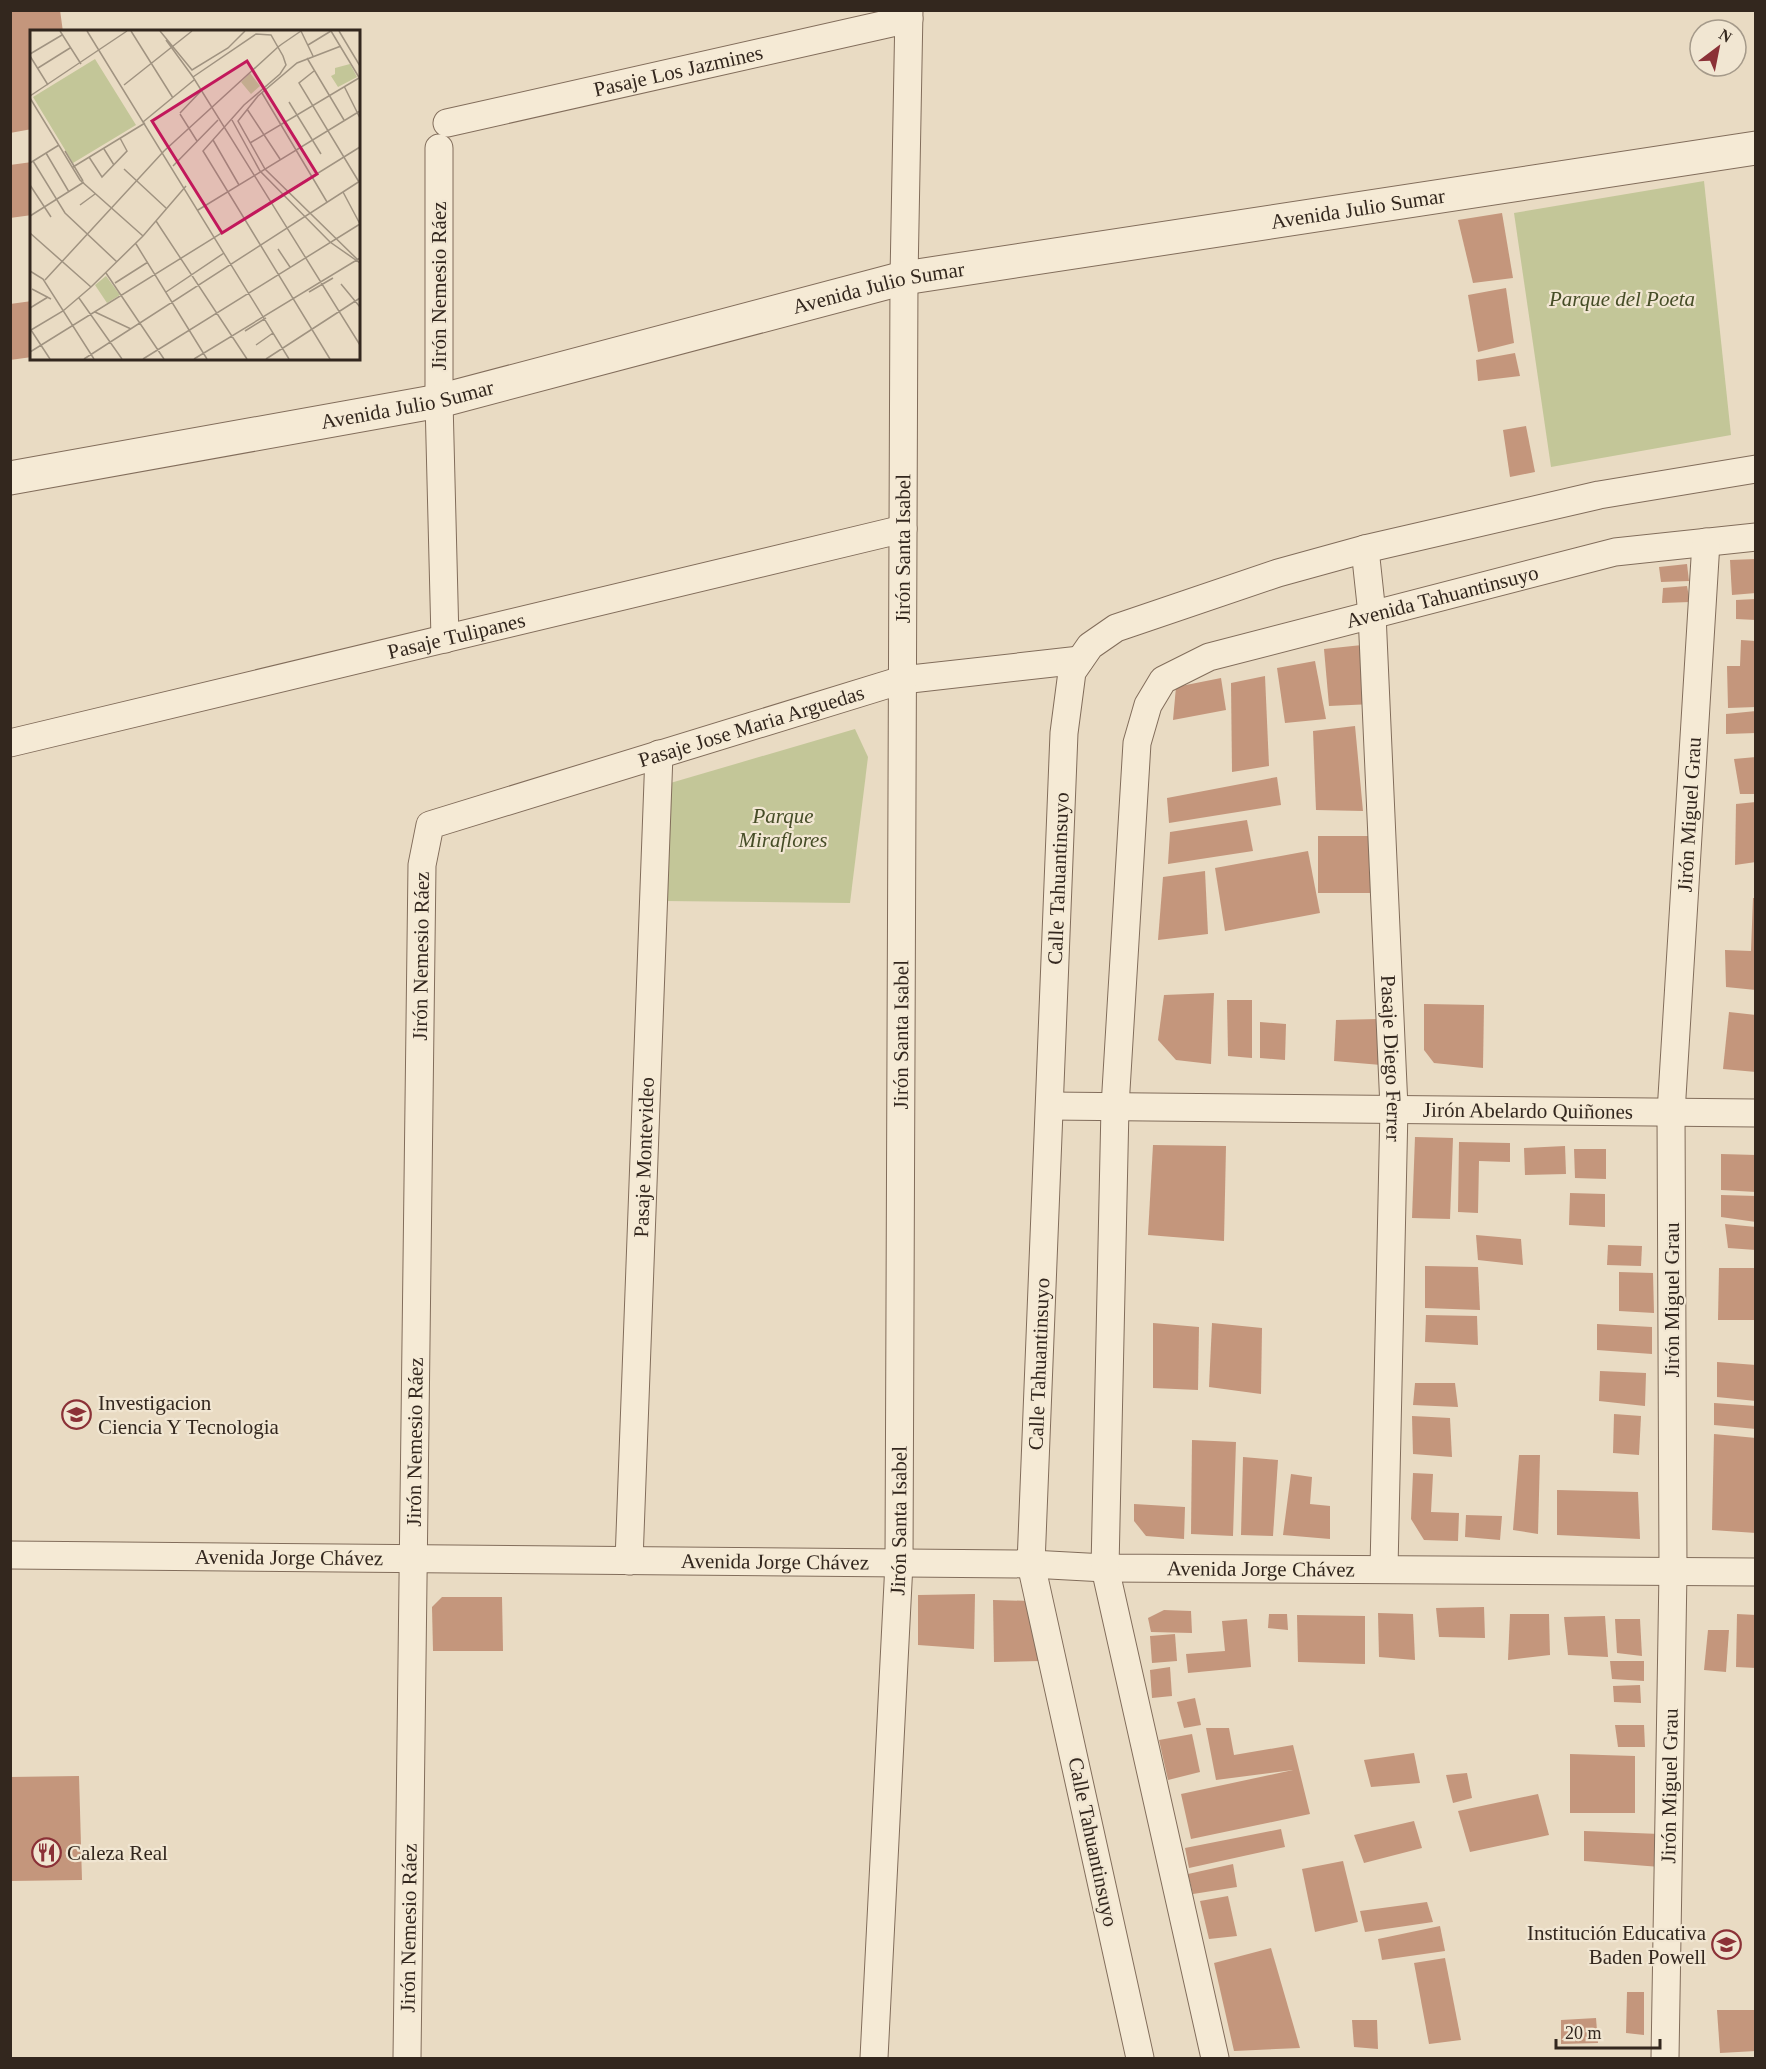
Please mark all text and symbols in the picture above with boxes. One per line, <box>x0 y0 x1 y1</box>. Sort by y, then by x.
north arrow <box>1688 18 1748 78</box>
text: N <box>1716 25 1735 46</box>
inset map <box>30 30 360 360</box>
street label: Pasaje Los Jazmines <box>591 40 765 102</box>
street label: Avenida Julio Sumar <box>1269 184 1447 234</box>
street label: Jirón Nemesio Ráez <box>427 201 451 371</box>
street label: Avenida Julio Sumar <box>790 257 966 319</box>
park label: Parque del Poeta <box>1548 287 1695 311</box>
street label: Avenida Julio Sumar <box>319 375 496 434</box>
street label: Jirón Santa Isabel <box>891 474 915 623</box>
street label: Avenida Tahuantinsuyo <box>1343 560 1541 633</box>
street label: Pasaje Tulipanes <box>385 608 528 664</box>
street label: Pasaje Jose Maria Arguedas <box>636 680 867 772</box>
street label: Jirón Miguel Grau <box>1673 736 1706 893</box>
street label: Calle Tahuantinsuyo <box>1043 792 1074 965</box>
park label: Parque Miraflores <box>737 804 828 852</box>
street label: Jirón Nemesio Ráez <box>408 871 434 1041</box>
street label: Jirón Santa Isabel <box>889 960 913 1109</box>
street label: Pasaje Diego Ferrer <box>1376 974 1406 1142</box>
street label: Pasaje Montevideo <box>629 1077 659 1238</box>
street label: Jirón Abelardo Quiñones <box>1423 1098 1633 1124</box>
street label: Jirón Miguel Grau <box>1660 1222 1684 1378</box>
street label: Calle Tahuantinsuyo <box>1024 1277 1054 1451</box>
street label: Jirón Nemesio Ráez <box>402 1357 428 1527</box>
place label: Investigacion Ciencia Y Tecnologia <box>98 1391 280 1439</box>
school or university icon: Investigacion Ciencia Y Tecnologia <box>61 1399 93 1431</box>
street label: Jirón Santa Isabel <box>885 1446 911 1596</box>
street label: Avenida Jorge Chávez <box>195 1545 383 1570</box>
street label: Avenida Jorge Chávez <box>681 1549 869 1575</box>
street label: Avenida Jorge Chávez <box>1167 1556 1355 1582</box>
street label: Jirón Miguel Grau <box>1656 1708 1683 1864</box>
street label: Calle Tahuantinsuyo <box>1063 1755 1123 1929</box>
restaurant icon: Caleza Real <box>30 1837 62 1869</box>
place label: Caleza Real <box>67 1841 168 1865</box>
street label: Jirón Nemesio Ráez <box>396 1843 422 2013</box>
place label: Institución Educativa Baden Powell <box>1527 1921 1707 1969</box>
school or university icon: Institución Educativa Baden Powell <box>1711 1929 1743 1961</box>
scale bar <box>1556 2012 1660 2050</box>
text: 20 m <box>1565 2023 1602 2043</box>

